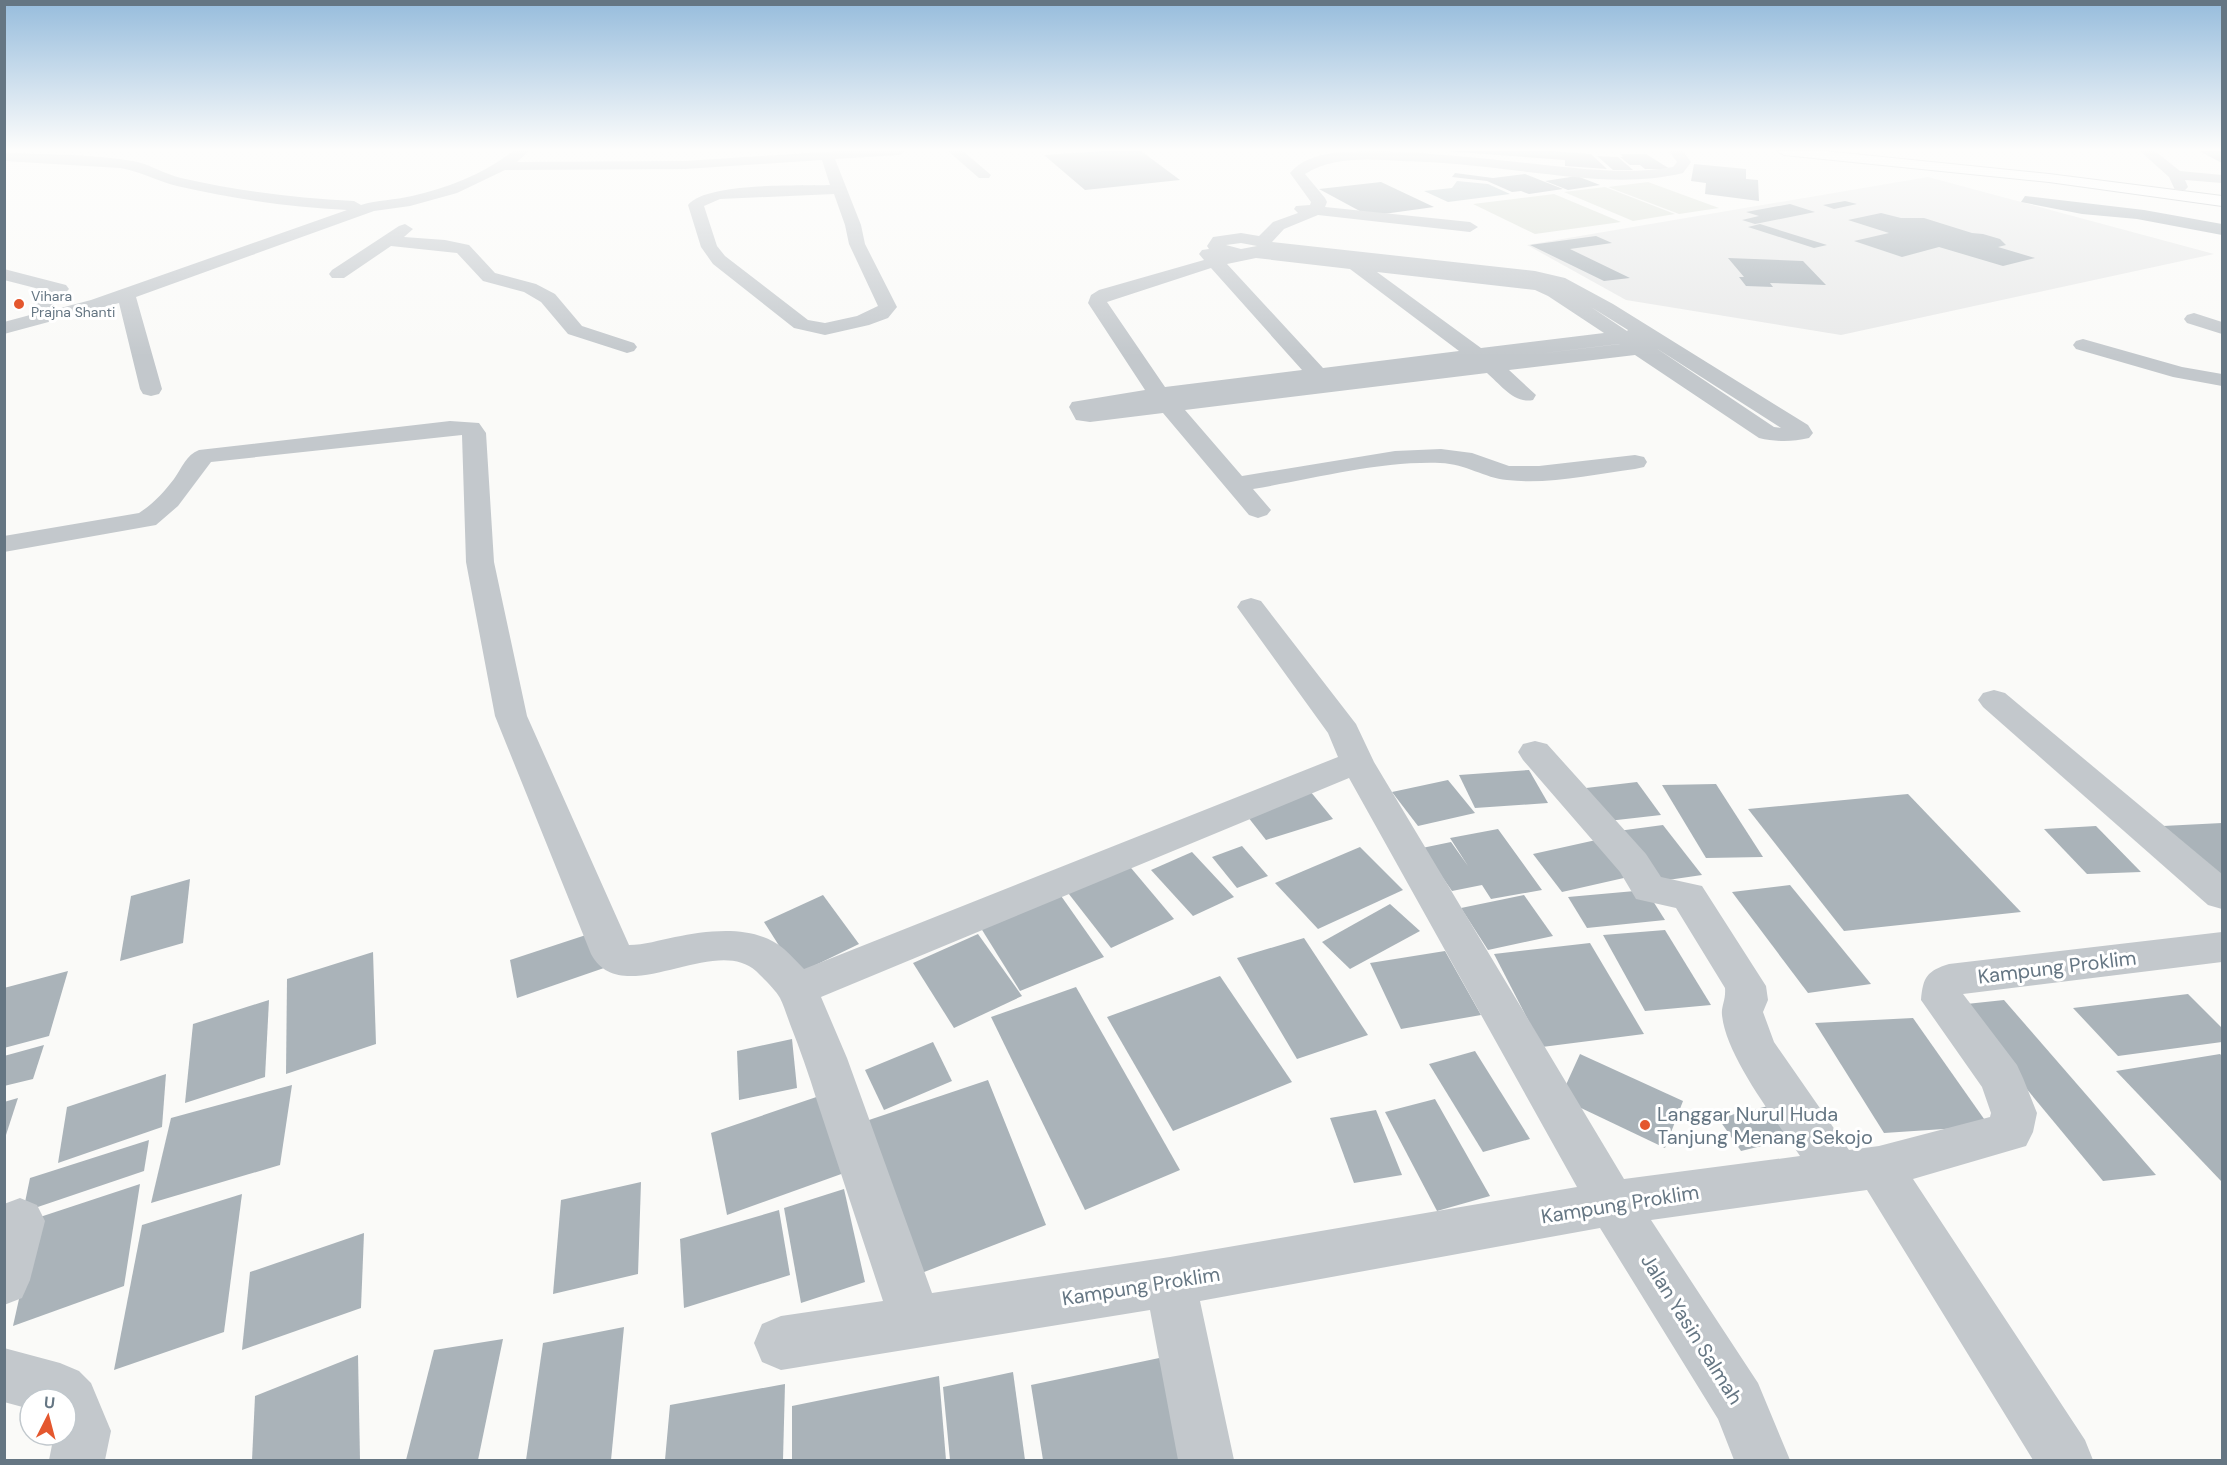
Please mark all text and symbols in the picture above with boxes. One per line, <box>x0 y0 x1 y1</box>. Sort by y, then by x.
place label: Vihara Prajna Shanti <box>31 287 115 321</box>
marker: Vihara Prajna Shanti <box>12 297 26 311</box>
street label: Kampung Proklim <box>1976 944 2138 990</box>
place label: Langgar Nurul Huda Tanjung Menang Sekojo <box>1657 1101 1873 1150</box>
marker: Langgar Nurul Huda Tanjung Menang Sekojo <box>1638 1118 1652 1132</box>
street label: Kampung Proklim <box>1539 1179 1701 1229</box>
street label: Jalan Yasin Salmah <box>1635 1249 1749 1409</box>
street label: Kampung Proklim <box>1060 1261 1222 1311</box>
north arrow <box>18 1387 78 1447</box>
text: U <box>43 1392 56 1414</box>

